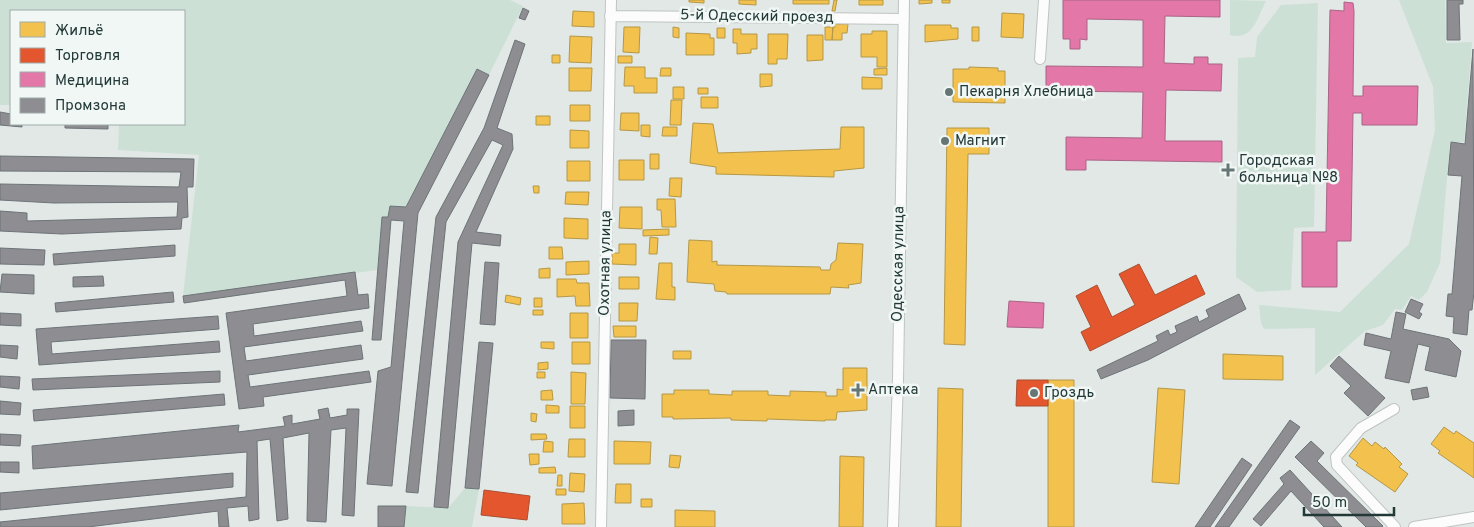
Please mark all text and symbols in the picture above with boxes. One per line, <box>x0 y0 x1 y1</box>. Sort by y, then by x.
street label: 5-й Одесский проезд <box>680 6 834 28</box>
legend <box>10 10 185 125</box>
text: Жильё <box>55 22 103 41</box>
text: Торговля <box>55 47 120 66</box>
text: Медицина <box>55 72 129 91</box>
place label: Пекарня Хлебница <box>959 83 1094 102</box>
marker: Пекарня Хлебница <box>943 86 955 98</box>
text: Промзона <box>55 97 126 116</box>
place label: Магнит <box>955 132 1006 151</box>
marker: Магнит <box>939 135 951 147</box>
place label: Городская больница №8 <box>1239 152 1338 188</box>
marker: Городская больница №8 <box>1221 163 1235 177</box>
street label: Одесская улица <box>888 206 910 322</box>
street label: Охотная улица <box>596 210 616 316</box>
place label: Аптека <box>868 381 918 400</box>
marker: Аптека <box>852 384 864 396</box>
place label: Гроздь <box>1044 384 1094 403</box>
marker: Гроздь <box>1028 387 1040 399</box>
scale bar <box>1304 484 1394 516</box>
text: 50 m <box>1312 494 1347 513</box>

